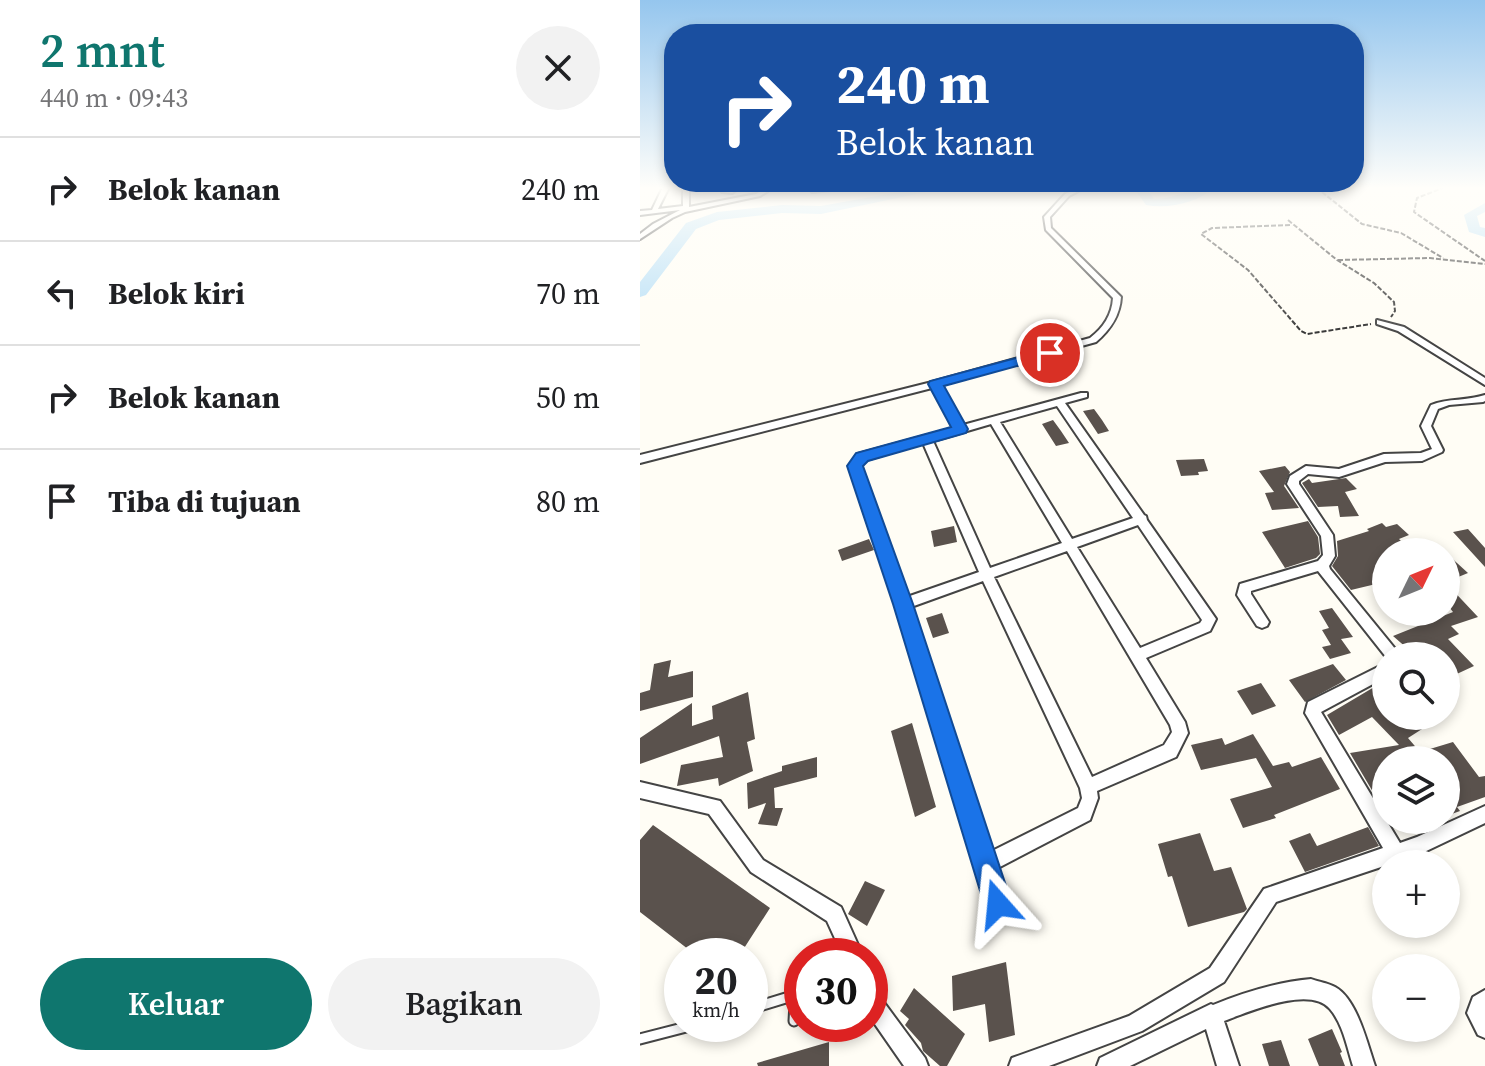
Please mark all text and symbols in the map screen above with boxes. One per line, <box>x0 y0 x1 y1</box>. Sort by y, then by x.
text: 2 mnt <box>40 17 165 83</box>
button: close <box>516 26 600 110</box>
text: 240 m <box>836 45 990 122</box>
icon: right <box>704 56 808 160</box>
text: 440 m · 09:43 <box>40 80 188 116</box>
text: Belok kanan <box>836 118 1034 167</box>
icon: right <box>40 167 84 211</box>
text: Belok kanan <box>108 169 280 210</box>
text: 240 m <box>521 169 600 210</box>
icon: left <box>40 271 84 315</box>
text: Belok kiri <box>108 273 245 314</box>
text: 70 m <box>536 273 600 314</box>
pin <box>1016 319 1084 387</box>
icon: arrive <box>1028 331 1072 375</box>
icon: right <box>40 375 84 419</box>
text: Belok kanan <box>108 377 280 418</box>
text: 50 m <box>536 377 600 418</box>
icon: arrive <box>40 479 84 523</box>
text: Tiba di tujuan <box>108 481 301 522</box>
text: 80 m <box>536 481 600 522</box>
north arrow <box>1372 538 1460 626</box>
map controls <box>1372 538 1460 1042</box>
button: search <box>1372 642 1460 730</box>
button: layers <box>1372 746 1460 834</box>
button: + <box>1372 850 1460 938</box>
position arrow <box>956 862 1040 946</box>
speed limit sign: 30 <box>784 938 888 1042</box>
text: 20 <box>694 953 738 1007</box>
button: − <box>1372 954 1460 1042</box>
button: Keluar <box>40 958 312 1050</box>
button: Bagikan <box>328 958 600 1050</box>
text: km/h <box>692 996 740 1024</box>

